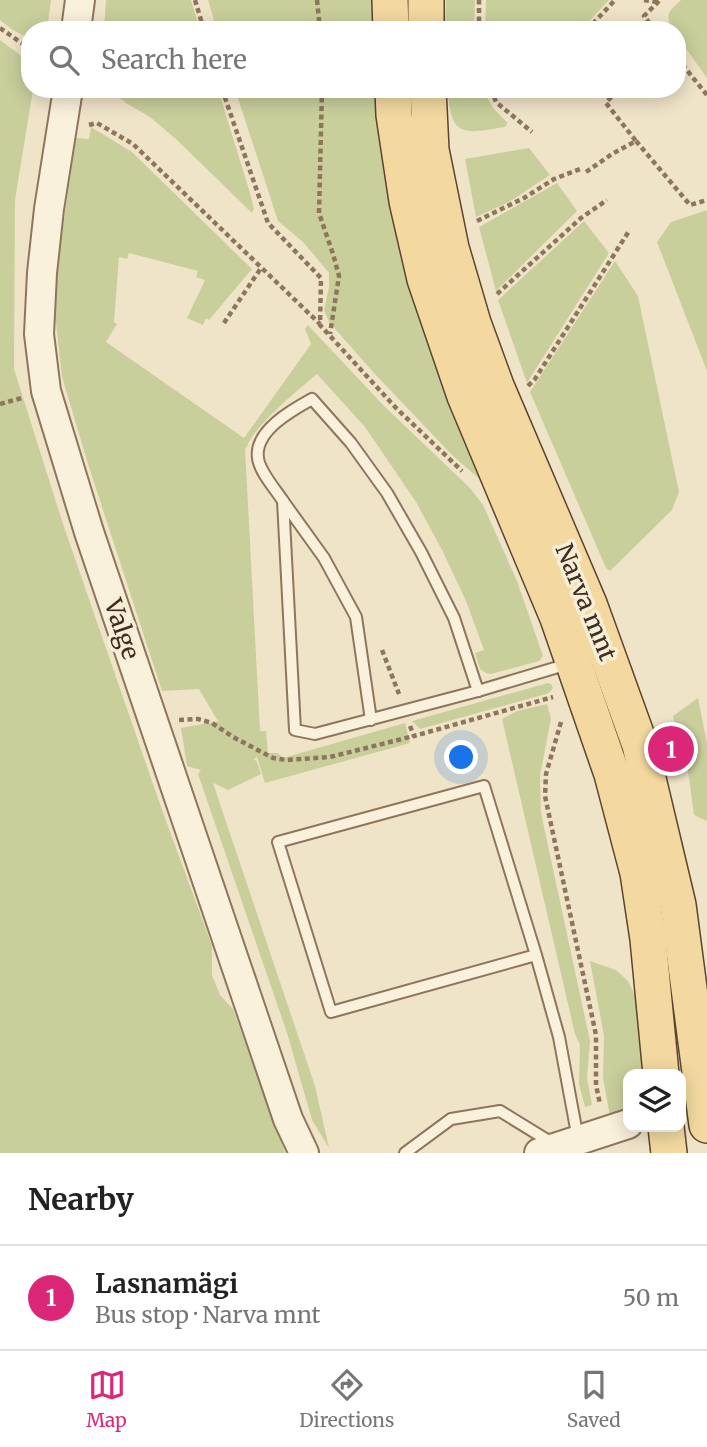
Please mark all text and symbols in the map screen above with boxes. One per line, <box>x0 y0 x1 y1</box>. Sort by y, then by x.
search box <box>21 21 686 98</box>
icon: search <box>45 41 83 79</box>
text: Search here <box>101 43 247 76</box>
street label: Narva mnt <box>549 539 624 666</box>
street label: Valge <box>97 594 147 663</box>
pin: 1 <box>648 723 694 775</box>
your location <box>444 740 478 774</box>
map controls <box>623 1069 686 1132</box>
button: layers <box>623 1069 686 1132</box>
text: Nearby <box>28 1180 134 1218</box>
text: Lasnamägi <box>95 1267 238 1300</box>
text: 1 <box>46 1283 56 1312</box>
text: 50 m <box>623 1283 679 1312</box>
text: Bus stop · Narva mnt <box>95 1300 320 1329</box>
tab: Map <box>86 1366 127 1432</box>
tab: Directions <box>299 1366 394 1432</box>
tab: Saved <box>567 1366 621 1432</box>

